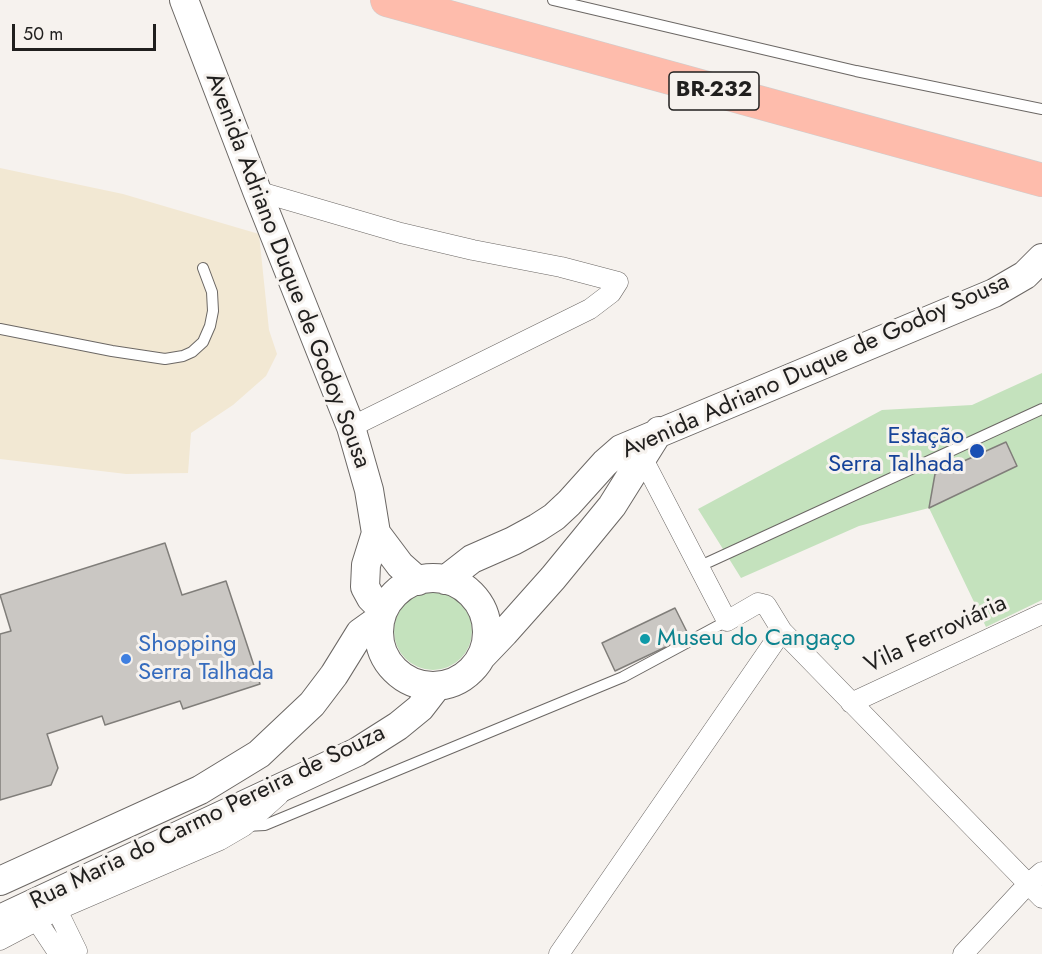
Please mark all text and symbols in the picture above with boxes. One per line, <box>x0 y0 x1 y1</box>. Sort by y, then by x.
scale bar <box>15 12 159 50</box>
text: 50 m <box>23 21 63 47</box>
street label: Avenida Adriano Duque de Godoy Sousa <box>198 69 376 473</box>
road number: BR-232 <box>669 72 759 110</box>
street label: Avenida Adriano Duque de Godoy Sousa <box>618 268 1014 466</box>
place label: Estação Serra Talhada <box>828 423 964 479</box>
marker: Estação Serra Talhada <box>968 442 986 460</box>
street label: Vila Ferroviária <box>860 590 1012 680</box>
place label: Museu do Cangaço <box>657 625 855 653</box>
place label: Shopping Serra Talhada <box>138 631 274 687</box>
marker: Museu do Cangaço <box>638 632 652 646</box>
marker: Shopping Serra Talhada <box>119 652 133 666</box>
street label: Rua Maria do Carmo Pereira de Souza <box>26 719 390 917</box>

